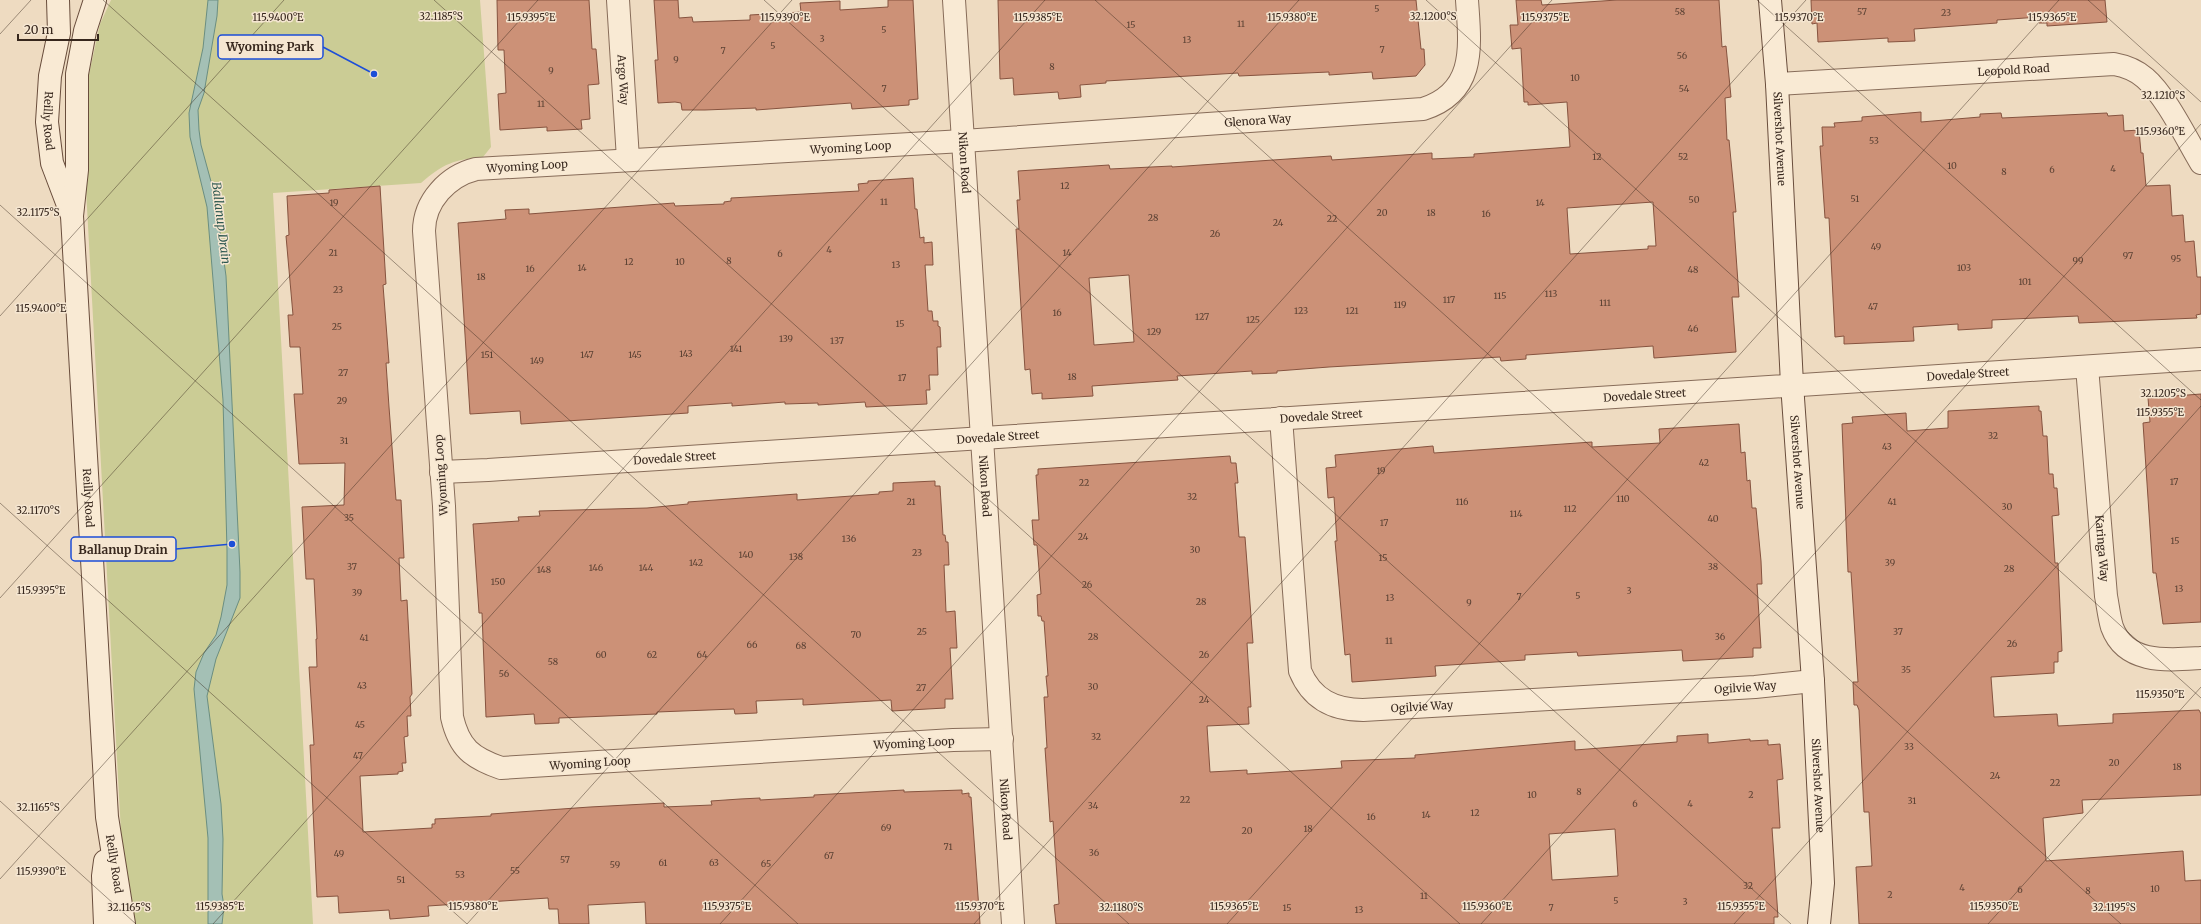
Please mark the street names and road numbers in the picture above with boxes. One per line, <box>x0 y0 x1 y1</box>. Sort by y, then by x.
street label: Argo Way <box>614 53 632 106</box>
street label: Leopold Road <box>1977 61 2050 79</box>
street label: Reilly Road <box>40 91 57 152</box>
street label: Silvershot Avenue <box>1770 91 1789 186</box>
street label: Glenora Way <box>1224 111 1292 130</box>
street label: Nikon Road <box>955 131 973 194</box>
street label: Wyoming Loop <box>809 138 892 157</box>
street label: Wyoming Loop <box>485 157 568 175</box>
street label: Dovedale Street <box>1926 364 2010 384</box>
street label: Dovedale Street <box>1603 385 1687 405</box>
street label: Dovedale Street <box>1279 406 1364 426</box>
street label: Silvershot Avenue <box>1787 415 1808 510</box>
street label: Dovedale Street <box>956 427 1040 447</box>
street label: Wyoming Loop <box>431 434 451 517</box>
street label: Dovedale Street <box>633 448 717 468</box>
street label: Nikon Road <box>976 455 994 518</box>
street label: Reilly Road <box>80 468 97 528</box>
street label: Karinga Way <box>2092 514 2112 583</box>
street label: Ogilvie Way <box>1714 678 1778 696</box>
street label: Ogilvie Way <box>1390 698 1454 715</box>
street label: Wyoming Loop <box>872 734 955 752</box>
street label: Silvershot Avenue <box>1809 738 1828 833</box>
street label: Wyoming Loop <box>548 753 631 773</box>
street label: Nikon Road <box>997 778 1015 841</box>
street label: Reilly Road <box>103 833 126 895</box>

